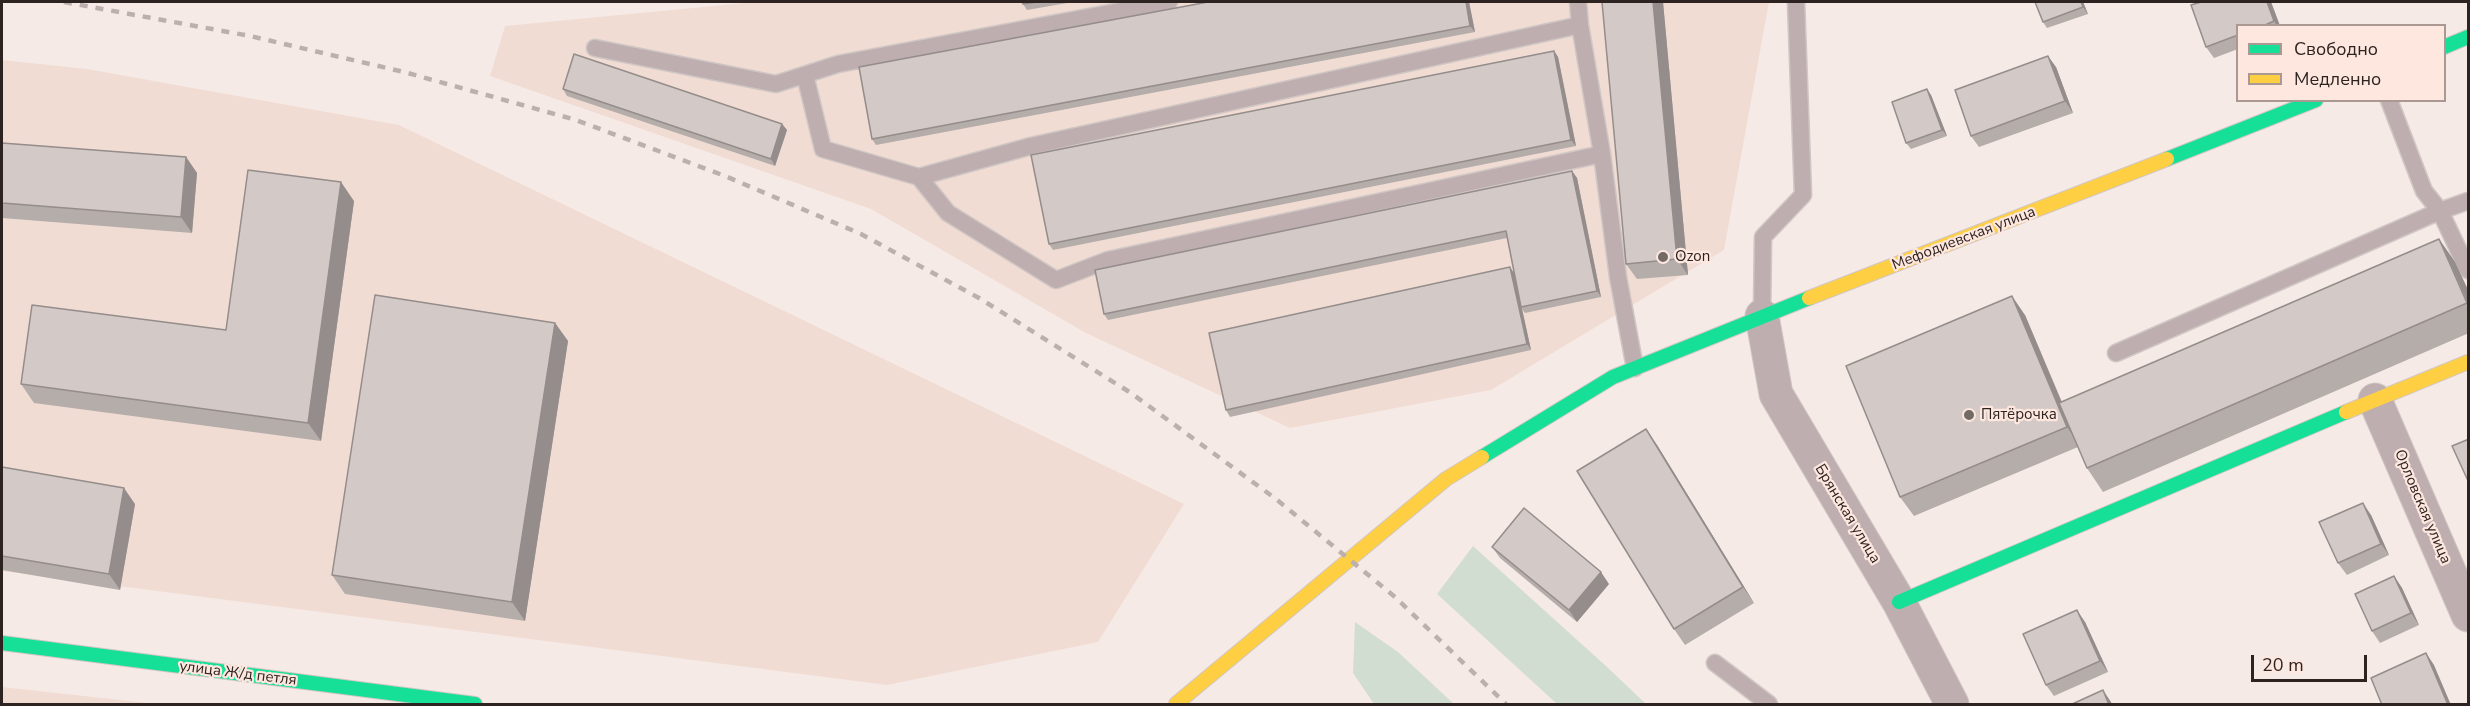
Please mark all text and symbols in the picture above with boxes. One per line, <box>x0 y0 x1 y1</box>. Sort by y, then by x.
legend <box>2236 24 2446 102</box>
text: Свободно <box>2294 37 2378 61</box>
text: Медленно <box>2294 67 2381 91</box>
street label: Мефодиевская улица <box>1890 203 2038 275</box>
place label: Ozon <box>1675 248 1710 266</box>
marker: Ozon <box>1656 250 1670 264</box>
place label: Пятёрочка <box>1981 406 2057 424</box>
marker: Пятёрочка <box>1962 408 1976 422</box>
street label: Орловская улица <box>2390 447 2454 567</box>
street label: Брянская улица <box>1810 461 1884 567</box>
scale bar <box>2254 643 2370 681</box>
text: 20 m <box>2262 653 2304 677</box>
street label: улица Ж/д петля <box>178 658 298 690</box>

